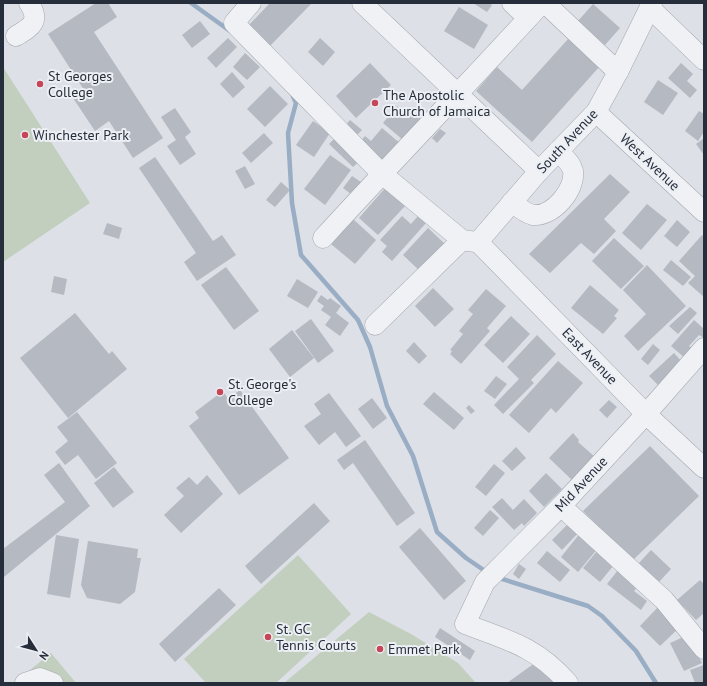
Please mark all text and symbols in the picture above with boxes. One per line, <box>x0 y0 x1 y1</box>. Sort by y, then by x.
place label: St Georges College <box>48 67 112 101</box>
marker: St Georges College <box>35 79 45 89</box>
place label: The Apostolic Church of Jamaica <box>383 86 491 120</box>
marker: The Apostolic Church of Jamaica <box>370 98 380 108</box>
street label: South Avenue <box>532 105 602 177</box>
place label: Winchester Park <box>33 126 129 144</box>
marker: Winchester Park <box>20 130 30 140</box>
street label: West Avenue <box>616 130 684 194</box>
street label: East Avenue <box>558 324 622 388</box>
place label: St. George's College <box>228 375 296 409</box>
marker: St. George's College <box>215 387 225 397</box>
street label: Mid Avenue <box>551 452 611 516</box>
place label: St. GC Tennis Courts <box>276 620 356 654</box>
north arrow <box>16 630 56 670</box>
marker: St. GC Tennis Courts <box>263 632 273 642</box>
place label: Emmet Park <box>388 640 460 658</box>
marker: Emmet Park <box>375 644 385 654</box>
text: N <box>36 649 52 663</box>

